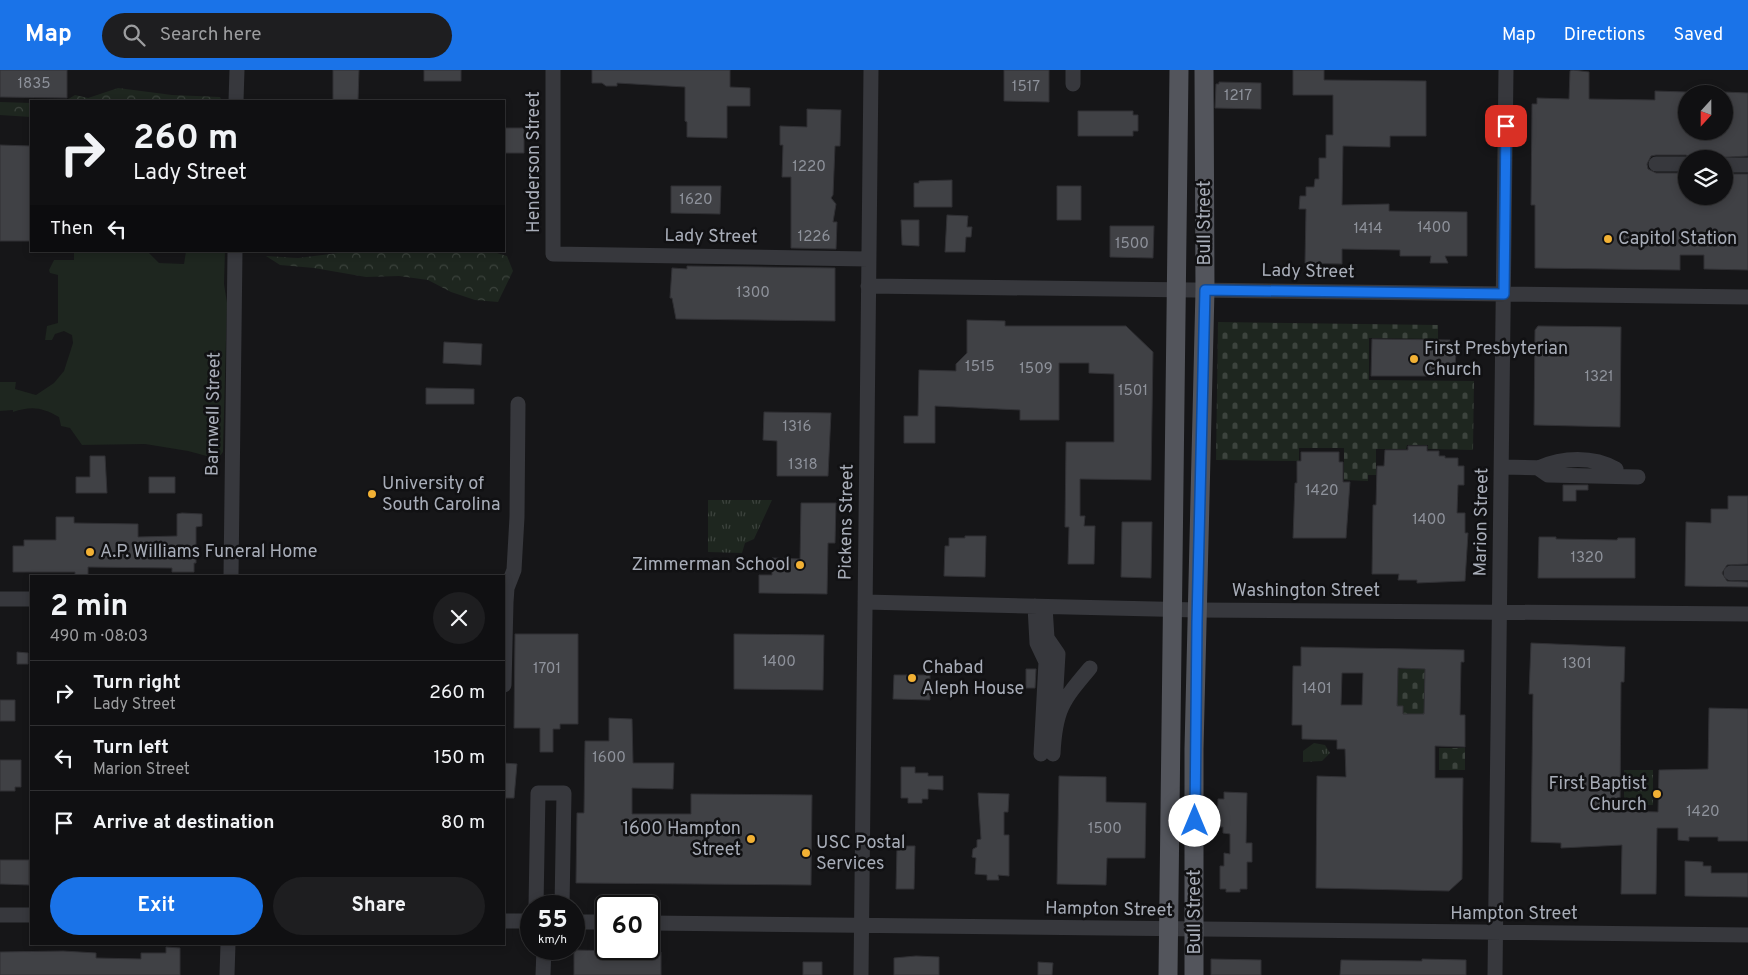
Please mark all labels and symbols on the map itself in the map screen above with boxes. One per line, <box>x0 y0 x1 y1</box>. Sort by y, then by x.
house number: 1835 <box>17 75 51 94</box>
house number: 1517 <box>1012 78 1040 97</box>
north arrow <box>1678 85 1732 140</box>
house number: 1217 <box>1224 87 1252 106</box>
street label: Henderson Street <box>523 91 546 233</box>
pin <box>1485 105 1527 147</box>
house number: 1220 <box>792 158 826 177</box>
street label: Bull Street <box>1194 180 1217 266</box>
house number: 1620 <box>679 191 713 210</box>
house number: 1400 <box>1417 219 1451 238</box>
house number: 1414 <box>1353 220 1383 239</box>
street label: Lady Street <box>664 225 758 249</box>
house number: 1226 <box>798 228 830 247</box>
place label: Capitol Station <box>1618 228 1737 251</box>
marker: Capitol Station <box>1602 233 1614 245</box>
house number: 1500 <box>1115 235 1149 254</box>
street label: Lady Street <box>1261 260 1355 284</box>
house number: 1300 <box>736 284 770 303</box>
place label: First Presbyterian Church <box>1424 338 1568 382</box>
street label: Barnwell Street <box>201 352 227 476</box>
marker: First Presbyterian Church <box>1408 353 1420 365</box>
house number: 1515 <box>965 358 995 377</box>
house number: 1509 <box>1019 360 1053 379</box>
house number: 1321 <box>1584 368 1614 387</box>
house number: 1501 <box>1118 382 1148 401</box>
house number: 1316 <box>782 418 812 437</box>
house number: 1318 <box>788 456 818 475</box>
street label: Pickens Street <box>834 464 860 580</box>
street label: Marion Street <box>1470 467 1494 577</box>
place label: University of South Carolina <box>382 473 500 517</box>
house number: 1420 <box>1305 482 1339 501</box>
marker: University of South Carolina <box>366 488 378 500</box>
house number: 1400 <box>1412 511 1446 530</box>
place label: A.P. Williams Funeral Home <box>100 541 317 564</box>
marker: A.P. Williams Funeral Home <box>84 546 96 558</box>
house number: 1320 <box>1570 549 1604 568</box>
place label: Zimmerman School <box>632 554 790 577</box>
marker: Zimmerman School <box>794 559 806 571</box>
street label: Washington Street <box>1232 580 1380 603</box>
house number: 1400 <box>762 653 796 672</box>
house number: 1301 <box>1562 655 1592 674</box>
place label: Chabad Aleph House <box>922 657 1024 701</box>
house number: 1701 <box>533 660 561 679</box>
marker: Chabad Aleph House <box>906 672 918 684</box>
house number: 1401 <box>1302 680 1332 699</box>
house number: 1600 <box>592 749 626 768</box>
place label: First Baptist Church <box>1548 773 1647 817</box>
marker: First Baptist Church <box>1651 788 1663 800</box>
position arrow <box>1168 794 1220 846</box>
house number: 1420 <box>1686 803 1720 822</box>
place label: 1600 Hampton Street <box>622 818 741 862</box>
house number: 1500 <box>1088 820 1122 839</box>
place label: USC Postal Services <box>816 832 905 876</box>
marker: 1600 Hampton Street <box>745 833 757 845</box>
marker: USC Postal Services <box>800 847 812 859</box>
street label: Bull Street <box>1184 869 1207 955</box>
speed limit sign: 60 <box>595 895 660 960</box>
street label: Hampton Street <box>1045 897 1173 923</box>
street label: Hampton Street <box>1450 903 1578 926</box>

